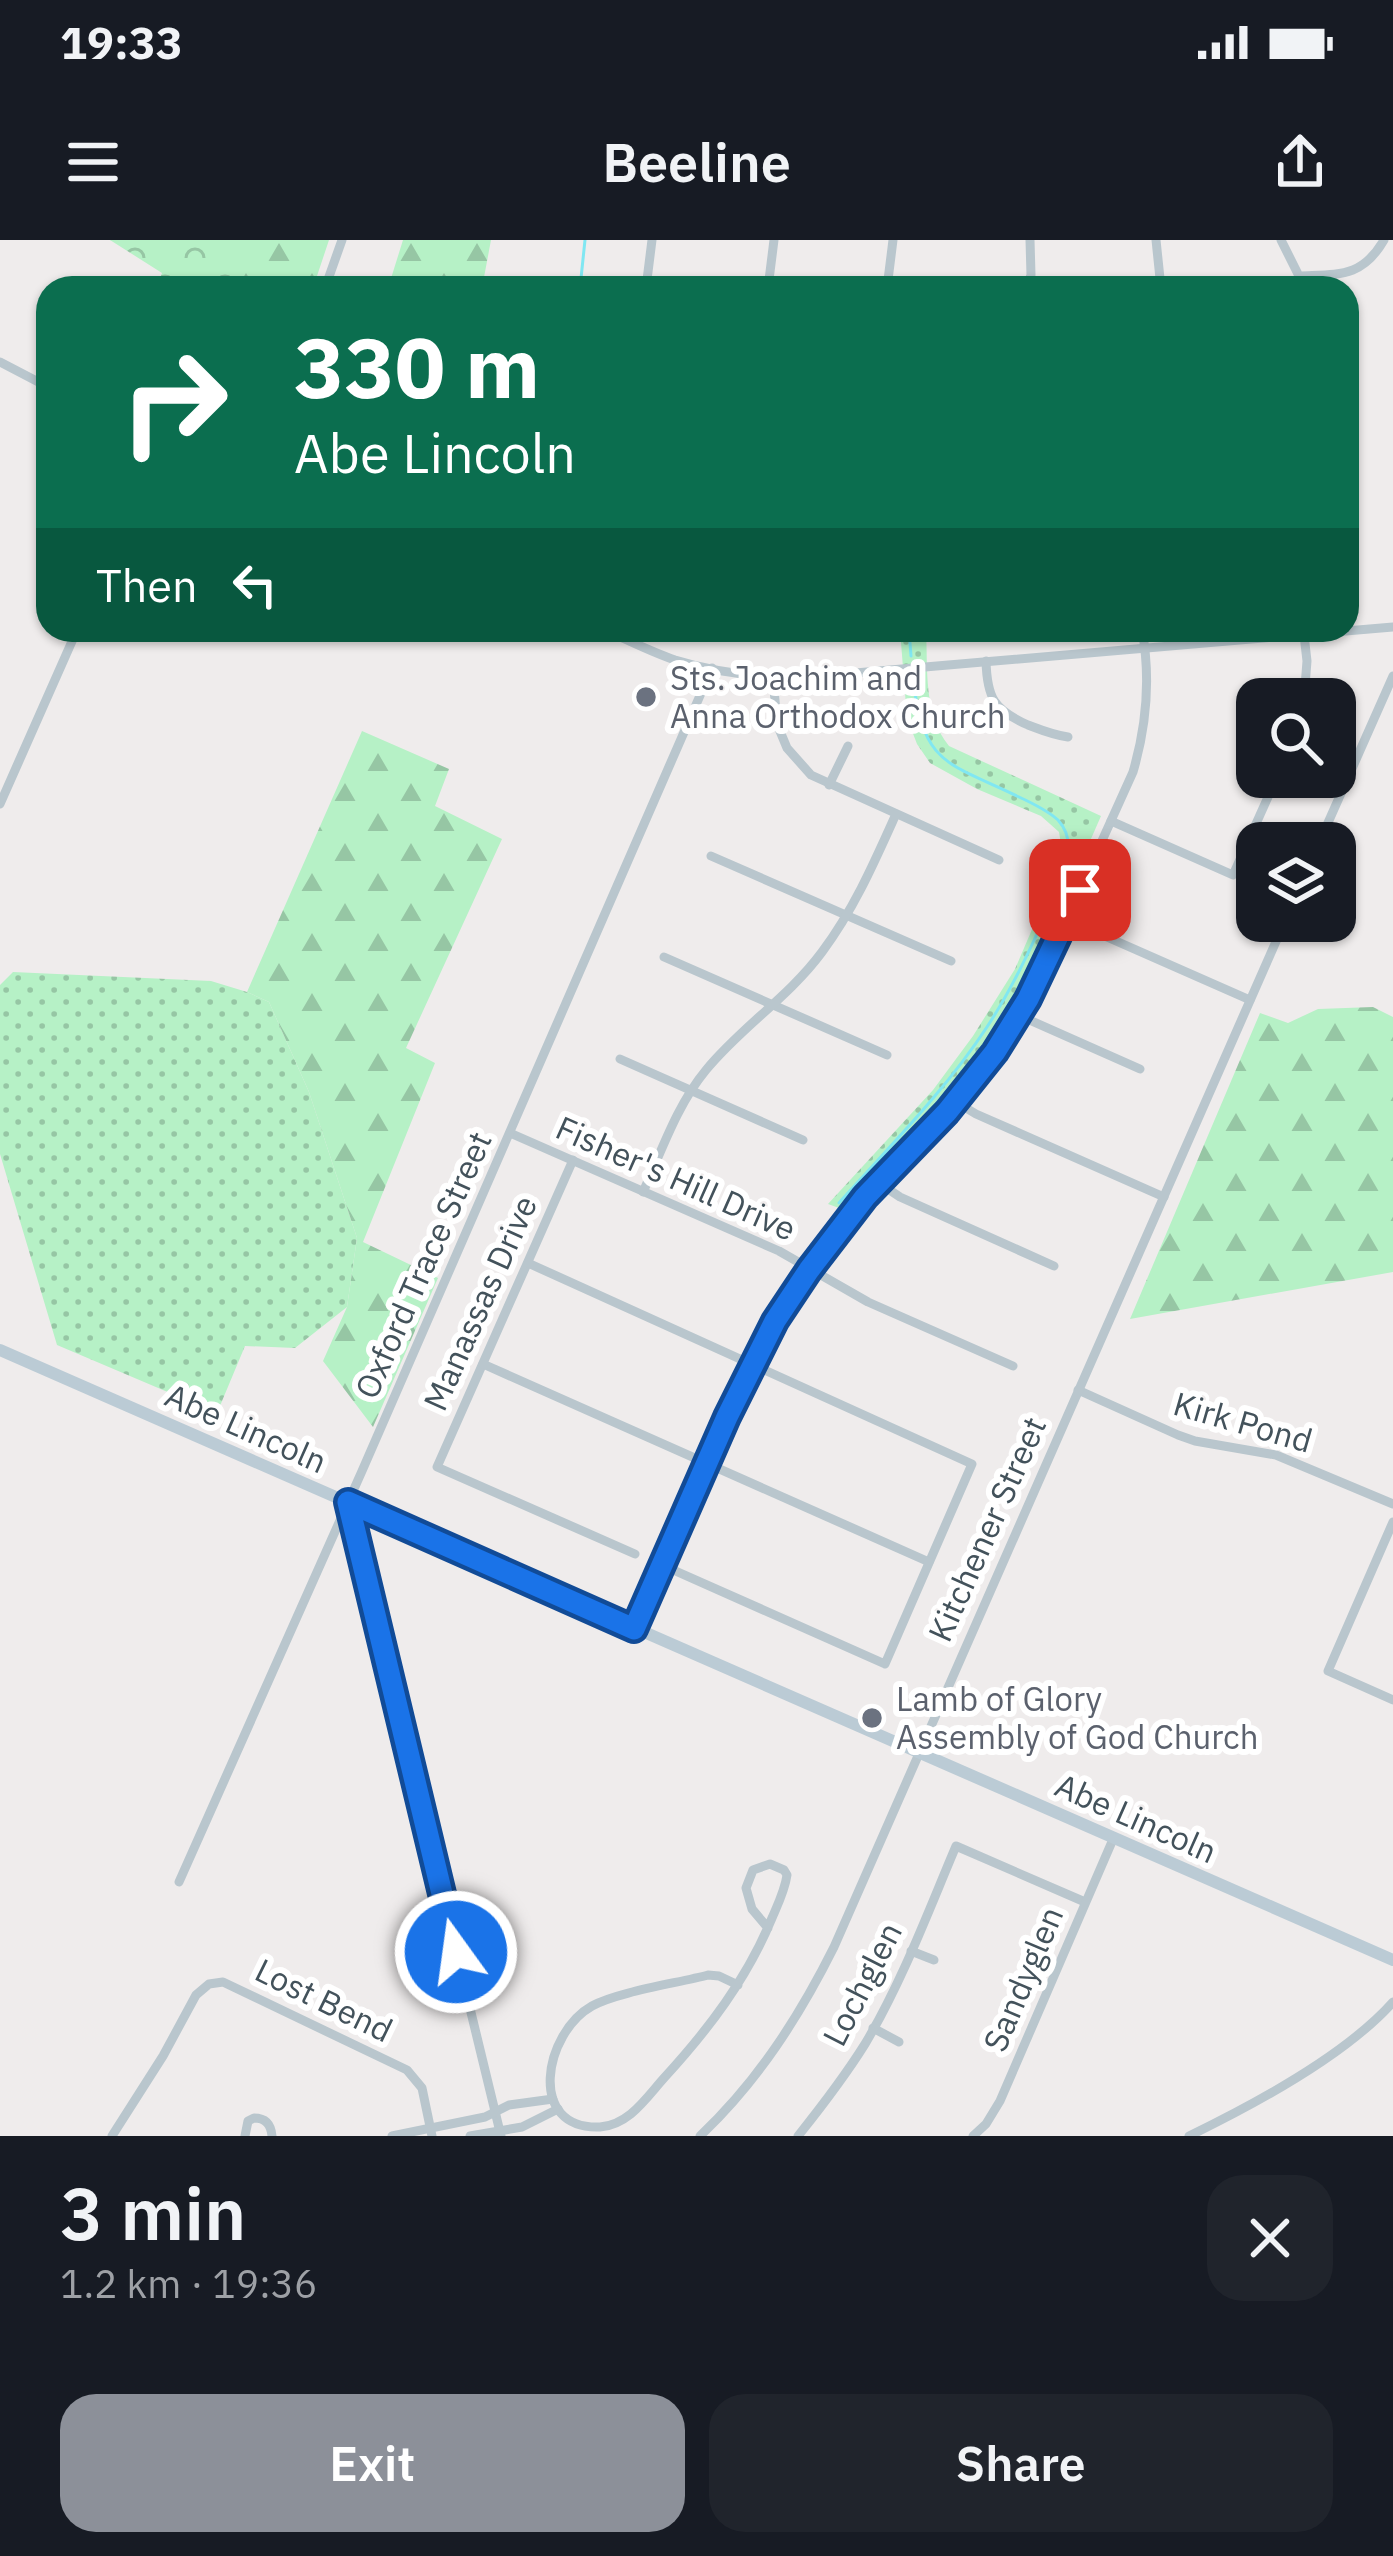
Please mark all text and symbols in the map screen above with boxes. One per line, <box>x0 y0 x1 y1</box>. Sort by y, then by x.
text: 19:33 <box>60 13 183 71</box>
text: Beeline <box>602 127 791 197</box>
icon: menu <box>60 129 126 195</box>
icon: share <box>1267 129 1333 195</box>
text: 330 m <box>294 312 540 421</box>
icon: right <box>96 324 252 480</box>
text: Abe Lincoln <box>294 418 576 488</box>
icon: left <box>222 552 288 618</box>
text: Then <box>96 556 198 614</box>
place label: Sts. Joachim and Anna Orthodox Church <box>670 656 1005 737</box>
map controls <box>1236 678 1356 942</box>
button: search <box>1236 678 1356 798</box>
marker: Sts. Joachim and Anna Orthodox Church <box>633 684 659 710</box>
button: layers <box>1236 822 1356 942</box>
pin <box>1029 839 1131 941</box>
icon: arrive <box>1047 857 1113 923</box>
street label: Fisher's Hill Drive <box>549 1105 803 1250</box>
street label: Oxford Trace Street <box>344 1125 501 1405</box>
street label: Manassas Drive <box>413 1189 546 1417</box>
street label: Abe Lincoln <box>159 1373 334 1482</box>
street label: Kirk Pond <box>1169 1381 1317 1462</box>
street label: Kitchener Street <box>918 1410 1055 1648</box>
place label: Lamb of Glory Assembly of God Church <box>896 1677 1258 1758</box>
marker: Lamb of Glory Assembly of God Church <box>859 1705 885 1731</box>
street label: Abe Lincoln <box>1049 1763 1224 1872</box>
position arrow <box>393 1889 519 2015</box>
street label: Sandyglen <box>973 1900 1072 2058</box>
street label: Lochglen <box>812 1915 911 2053</box>
street label: Lost Bend <box>249 1948 400 2051</box>
text: 3 min <box>60 2166 246 2260</box>
button: close <box>1207 2175 1333 2301</box>
text: 1.2 km · 19:36 <box>60 2258 317 2309</box>
button: Exit <box>60 2394 685 2532</box>
button: Share <box>709 2394 1333 2532</box>

